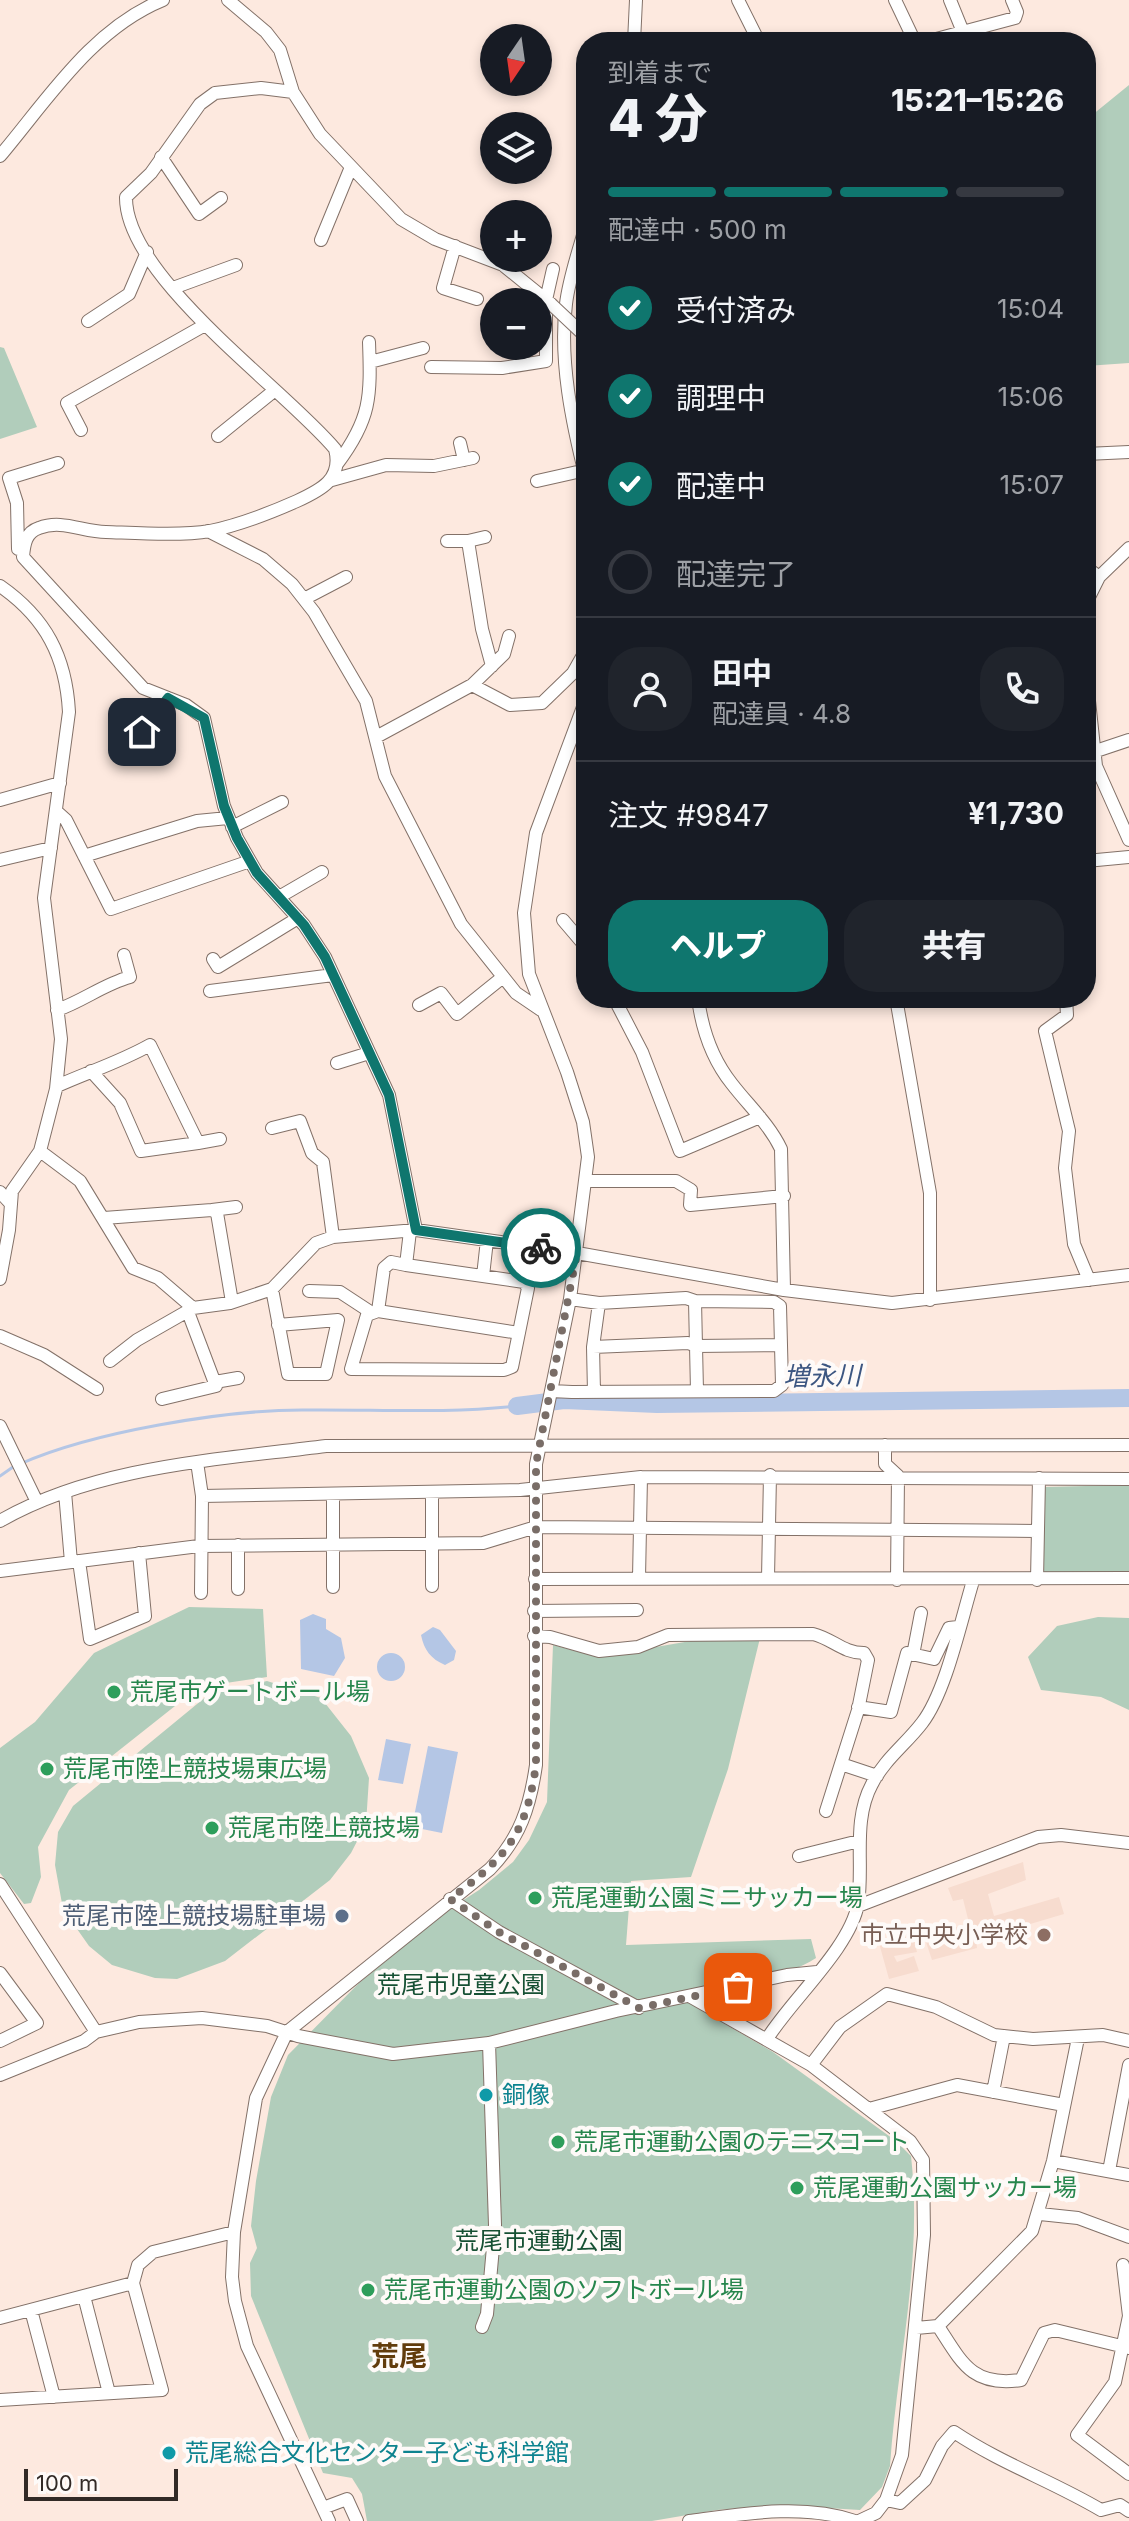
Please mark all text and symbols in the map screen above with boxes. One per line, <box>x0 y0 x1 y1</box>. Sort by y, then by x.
north arrow <box>480 24 552 96</box>
map controls <box>480 24 552 360</box>
text: 到着まで <box>608 57 712 88</box>
text: 15:21–15:26 <box>891 82 1064 118</box>
text: 4 分 <box>608 87 707 150</box>
button: layers <box>480 112 552 184</box>
button: + <box>480 200 552 272</box>
text: 配達中 · 500 m <box>608 214 787 245</box>
icon: check <box>608 286 652 330</box>
button: − <box>480 288 552 360</box>
text: 受付済み <box>676 292 796 328</box>
text: 15:04 <box>997 293 1064 324</box>
icon: check <box>608 374 652 418</box>
text: 調理中 <box>676 380 766 416</box>
text: 15:06 <box>998 381 1064 412</box>
icon: check <box>608 462 652 506</box>
text: 配達中 <box>676 468 766 504</box>
text: 15:07 <box>1000 469 1064 500</box>
text: 配達完了 <box>676 556 796 592</box>
button: person <box>608 647 692 731</box>
button: phone <box>980 647 1064 731</box>
text: 田中 <box>712 655 772 691</box>
pin <box>108 698 176 766</box>
text: 配達員 · 4.8 <box>712 698 851 729</box>
icon: home <box>120 710 164 754</box>
text: ¥1,730 <box>968 795 1064 831</box>
text: 注文 #9847 <box>608 797 769 833</box>
button: ヘルプ <box>608 900 828 992</box>
button: 共有 <box>844 900 1064 992</box>
courier <box>501 1208 581 1288</box>
icon: bike <box>519 1226 563 1270</box>
water label: 増永川 <box>783 1359 864 1392</box>
place label: 荒尾市ゲートボール場 <box>130 1677 370 1706</box>
marker: 荒尾市ゲートボール場 <box>105 1683 123 1701</box>
place label: 荒尾市陸上競技場東広場 <box>63 1754 327 1783</box>
marker: 荒尾市陸上競技場東広場 <box>38 1760 56 1778</box>
place label: 荒尾市陸上競技場 <box>228 1813 420 1842</box>
marker: 荒尾市陸上競技場 <box>203 1819 221 1837</box>
place label: 荒尾運動公園ミニサッカー場 <box>551 1883 863 1912</box>
marker: 荒尾運動公園ミニサッカー場 <box>526 1889 544 1907</box>
place label: 荒尾市陸上競技場駐車場 <box>62 1901 326 1930</box>
marker: 荒尾市陸上競技場駐車場 <box>333 1907 351 1925</box>
place label: 市立中央小学校 <box>860 1920 1028 1949</box>
marker: 市立中央小学校 <box>1035 1926 1053 1944</box>
pin <box>704 1953 772 2021</box>
icon: bag <box>716 1965 760 2009</box>
park label: 荒尾市児童公園 <box>377 1970 545 1999</box>
place label: 銅像 <box>502 2080 550 2109</box>
marker: 銅像 <box>477 2086 495 2104</box>
place label: 荒尾市運動公園のテニスコート <box>574 2127 910 2156</box>
marker: 荒尾市運動公園のテニスコート <box>549 2133 567 2151</box>
place label: 荒尾運動公園サッカー場 <box>813 2173 1077 2202</box>
marker: 荒尾運動公園サッカー場 <box>788 2179 806 2197</box>
park label: 荒尾市運動公園 <box>455 2226 623 2255</box>
place label: 荒尾市運動公園のソフトボール場 <box>384 2275 744 2304</box>
marker: 荒尾市運動公園のソフトボール場 <box>359 2281 377 2299</box>
district label: 荒尾 <box>371 2339 427 2373</box>
place label: 荒尾総合文化センター子ども科学館 <box>185 2438 569 2467</box>
marker: 荒尾総合文化センター子ども科学館 <box>160 2444 178 2462</box>
scale bar <box>24 2465 178 2501</box>
text: 100 m <box>36 2470 98 2496</box>

